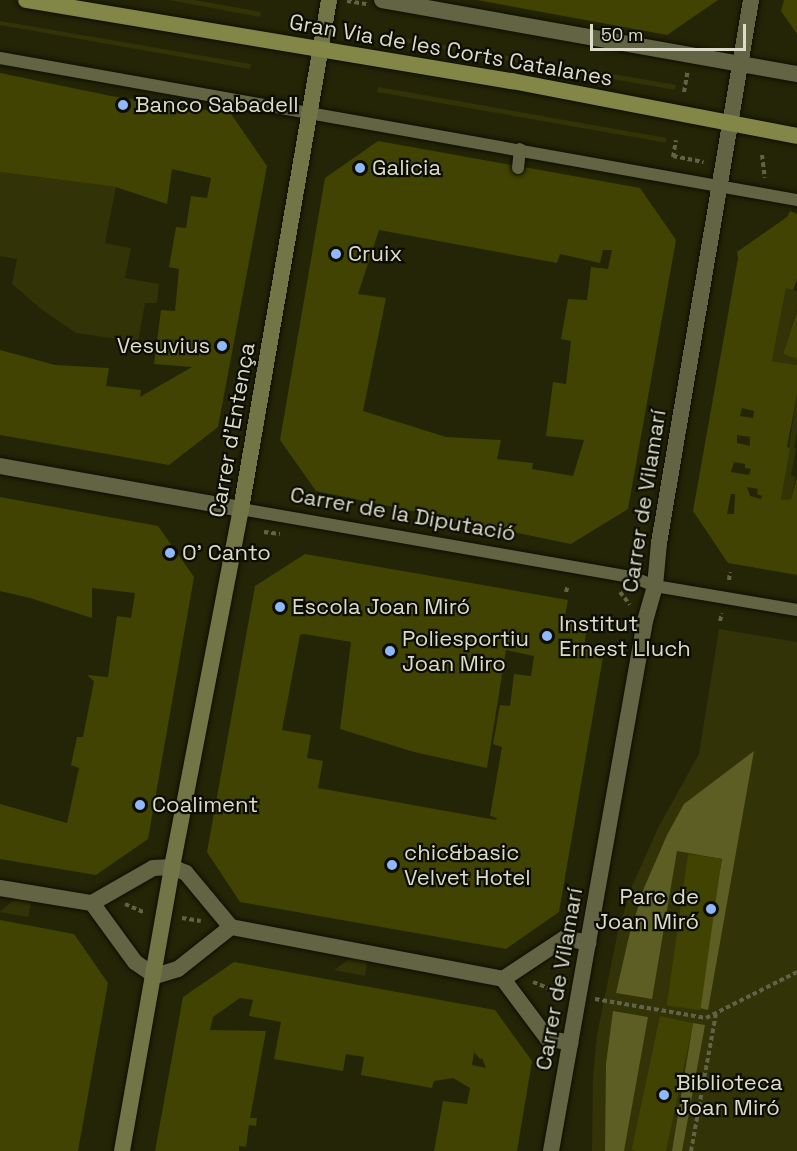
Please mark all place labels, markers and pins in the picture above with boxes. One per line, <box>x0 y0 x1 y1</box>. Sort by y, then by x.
place label: Banco Sabadell <box>135 92 299 118</box>
marker: Banco Sabadell <box>116 98 130 112</box>
place label: Galicia <box>372 155 441 181</box>
marker: Galicia <box>353 161 367 175</box>
place label: Cruix <box>348 241 402 267</box>
marker: Cruix <box>329 247 343 261</box>
place label: Vesuvius <box>117 333 210 359</box>
marker: Vesuvius <box>215 339 229 353</box>
place label: O' Canto <box>182 540 271 566</box>
marker: O' Canto <box>163 546 177 560</box>
place label: Escola Joan Miró <box>292 594 470 620</box>
marker: Escola Joan Miró <box>273 600 287 614</box>
place label: Institut Ernest Lluch <box>559 610 691 662</box>
place label: Poliesportiu Joan Miro <box>402 625 529 676</box>
marker: Institut Ernest Lluch <box>540 629 554 643</box>
marker: Poliesportiu Joan Miro <box>383 644 397 658</box>
place label: Coaliment <box>152 792 258 818</box>
marker: Coaliment <box>133 798 147 812</box>
place label: chic&basic Velvet Hotel <box>404 839 531 890</box>
marker: chic&basic Velvet Hotel <box>385 858 399 872</box>
place label: Parc de Joan Miró <box>595 883 699 934</box>
marker: Parc de Joan Miró <box>704 902 718 916</box>
place label: Biblioteca Joan Miró <box>676 1069 783 1120</box>
marker: Biblioteca Joan Miró <box>657 1088 671 1102</box>

